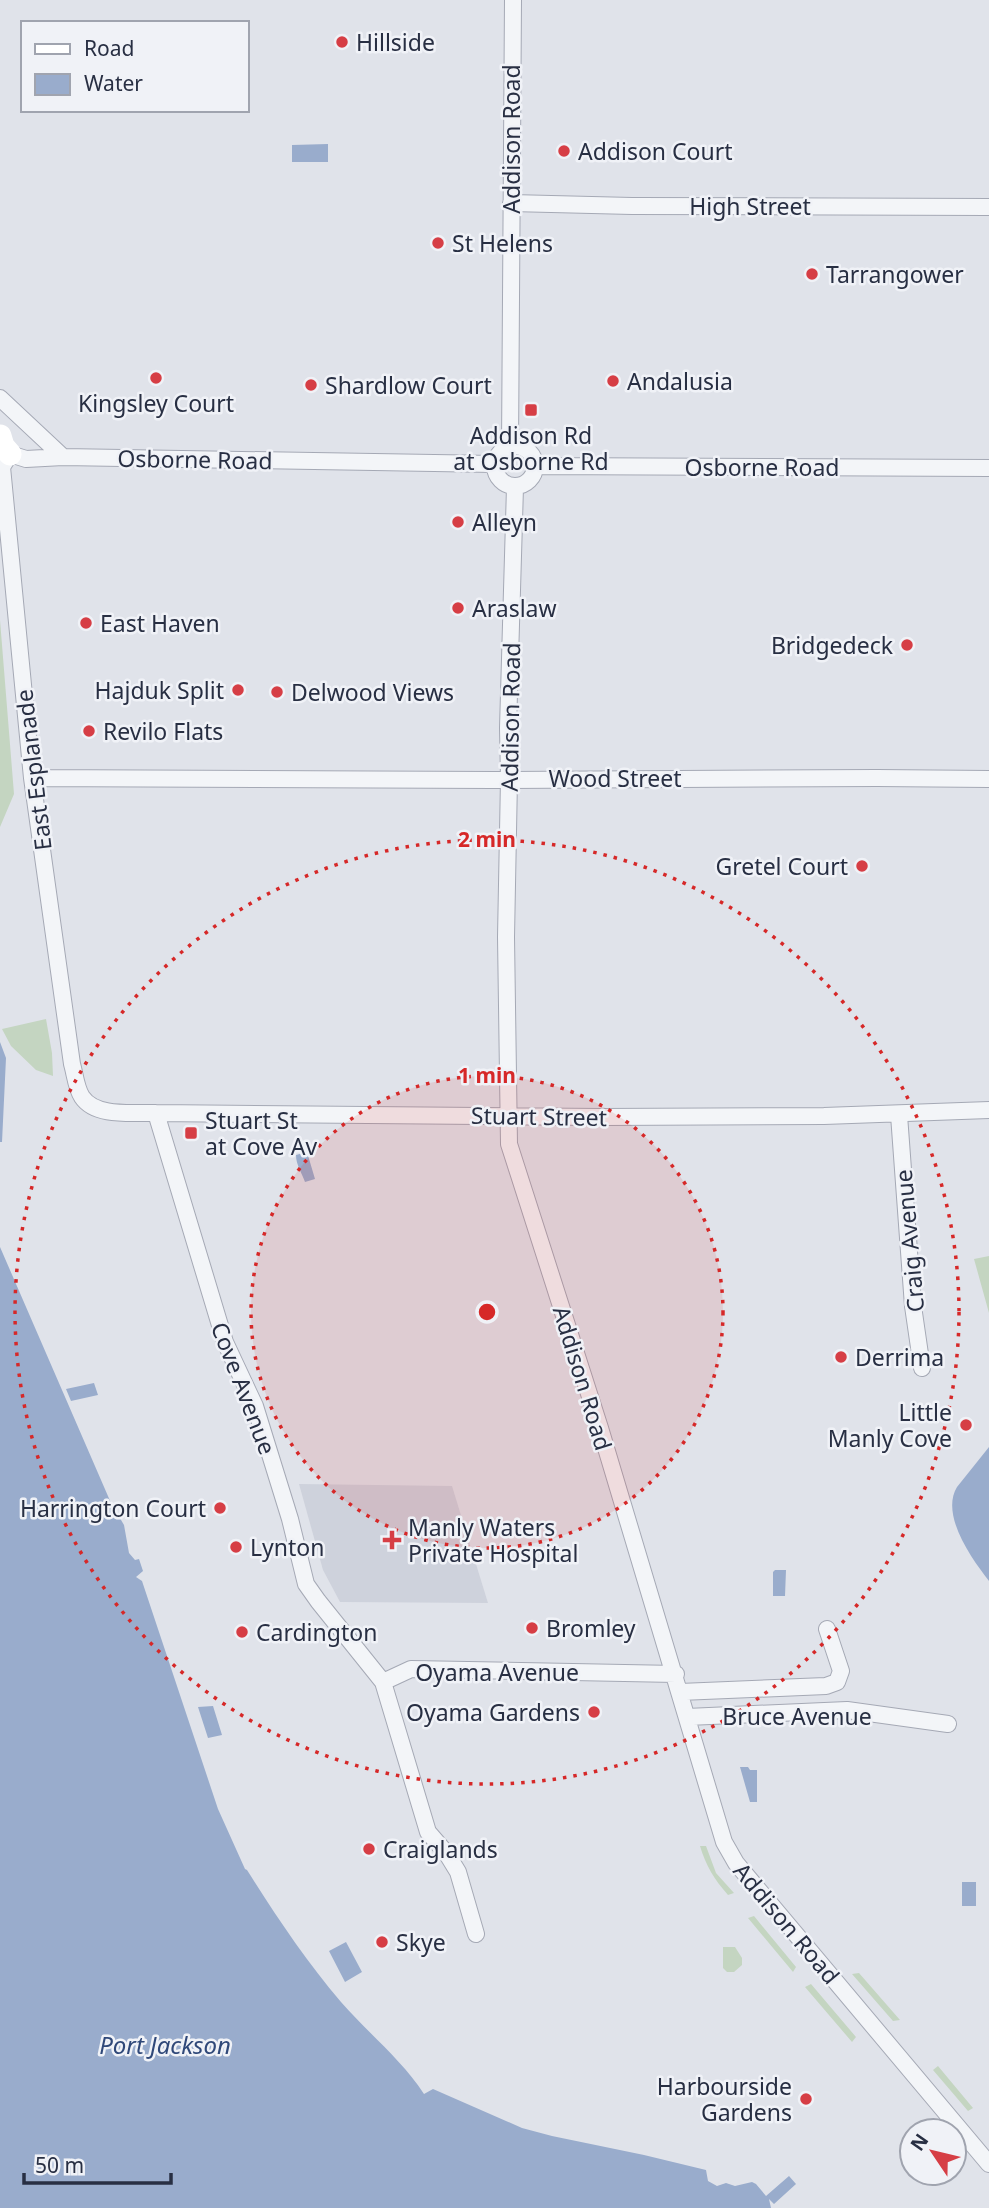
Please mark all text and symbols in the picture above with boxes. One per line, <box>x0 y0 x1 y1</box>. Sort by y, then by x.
legend <box>21 21 248 112</box>
place label: Hillside <box>356 26 435 58</box>
text: Road <box>84 34 134 62</box>
marker: Hillside <box>334 34 350 50</box>
street label: Addison Road <box>495 64 527 214</box>
text: Water <box>84 69 143 97</box>
place label: Addison Court <box>578 135 733 167</box>
marker: Addison Court <box>556 143 572 159</box>
street label: High Street <box>689 190 811 222</box>
place label: St Helens <box>452 227 553 259</box>
marker: St Helens <box>430 235 446 251</box>
place label: Tarrangower <box>826 258 964 290</box>
marker: Tarrangower <box>804 266 820 282</box>
place label: Andalusia <box>627 365 733 397</box>
place label: Shardlow Court <box>325 369 492 401</box>
marker: Kingsley Court <box>148 370 164 386</box>
marker: Andalusia <box>605 373 621 389</box>
marker: Shardlow Court <box>303 377 319 393</box>
place label: Kingsley Court <box>78 387 234 419</box>
marker: Addison Rd at Osborne Rd <box>523 402 539 418</box>
place label: Addison Rd at Osborne Rd <box>453 419 609 477</box>
street label: Osborne Road <box>117 442 273 476</box>
street label: Osborne Road <box>685 451 839 483</box>
place label: Alleyn <box>472 506 537 538</box>
marker: Alleyn <box>450 514 466 530</box>
place label: Araslaw <box>472 592 557 624</box>
marker: Araslaw <box>450 600 466 616</box>
place label: East Haven <box>100 607 220 639</box>
marker: East Haven <box>78 615 94 631</box>
place label: Bridgedeck <box>771 629 894 661</box>
marker: Bridgedeck <box>899 637 915 653</box>
street label: Addison Road <box>493 642 527 792</box>
place label: Hajduk Split <box>95 674 224 706</box>
place label: Delwood Views <box>291 676 454 708</box>
marker: Hajduk Split <box>230 682 246 698</box>
marker: Delwood Views <box>269 684 285 700</box>
street label: East Esplanade <box>7 688 59 852</box>
place label: Revilo Flats <box>103 715 223 747</box>
marker: Revilo Flats <box>81 723 97 739</box>
street label: Wood Street <box>548 762 682 794</box>
text: 2 min <box>458 825 516 853</box>
place label: Gretel Court <box>716 850 848 882</box>
marker: Gretel Court <box>854 858 870 874</box>
text: 1 min <box>458 1061 516 1089</box>
street label: Stuart Street <box>471 1099 607 1133</box>
place label: Stuart St at Cove Av <box>205 1104 318 1162</box>
marker: Stuart St at Cove Av <box>183 1125 199 1141</box>
street label: Craig Avenue <box>887 1168 931 1314</box>
centre of rings <box>475 1300 499 1324</box>
street label: Addison Road <box>546 1302 620 1454</box>
street label: Cove Avenue <box>204 1317 284 1459</box>
place label: Derrima <box>855 1341 944 1373</box>
marker: Derrima <box>833 1349 849 1365</box>
place label: Little Manly Cove <box>828 1396 952 1454</box>
marker: Little Manly Cove <box>958 1417 974 1433</box>
place label: Harrington Court <box>20 1492 206 1524</box>
marker: Harrington Court <box>212 1500 228 1516</box>
place label: Manly Waters Private Hospital <box>408 1511 578 1569</box>
marker: Manly Waters Private Hospital <box>382 1530 402 1550</box>
place label: Lynton <box>250 1531 324 1563</box>
marker: Lynton <box>228 1539 244 1555</box>
place label: Bromley <box>546 1612 636 1644</box>
place label: Cardington <box>256 1616 377 1648</box>
marker: Bromley <box>524 1620 540 1636</box>
marker: Cardington <box>234 1624 250 1640</box>
street label: Oyama Avenue <box>415 1656 579 1688</box>
place label: Oyama Gardens <box>406 1696 580 1728</box>
street label: Bruce Avenue <box>722 1700 872 1732</box>
marker: Oyama Gardens <box>586 1704 602 1720</box>
place label: Craiglands <box>383 1833 498 1865</box>
marker: Craiglands <box>361 1841 377 1857</box>
street label: Addison Road <box>727 1856 847 1990</box>
place label: Skye <box>396 1926 446 1958</box>
marker: Skye <box>374 1934 390 1950</box>
water label: Port Jackson <box>99 2028 231 2061</box>
place label: Harbourside Gardens <box>657 2070 792 2128</box>
marker: Harbourside Gardens <box>798 2091 814 2107</box>
north arrow <box>898 2117 968 2187</box>
text: N <box>904 2128 934 2156</box>
scale bar <box>24 2142 172 2186</box>
text: 50 m <box>35 2151 84 2179</box>

